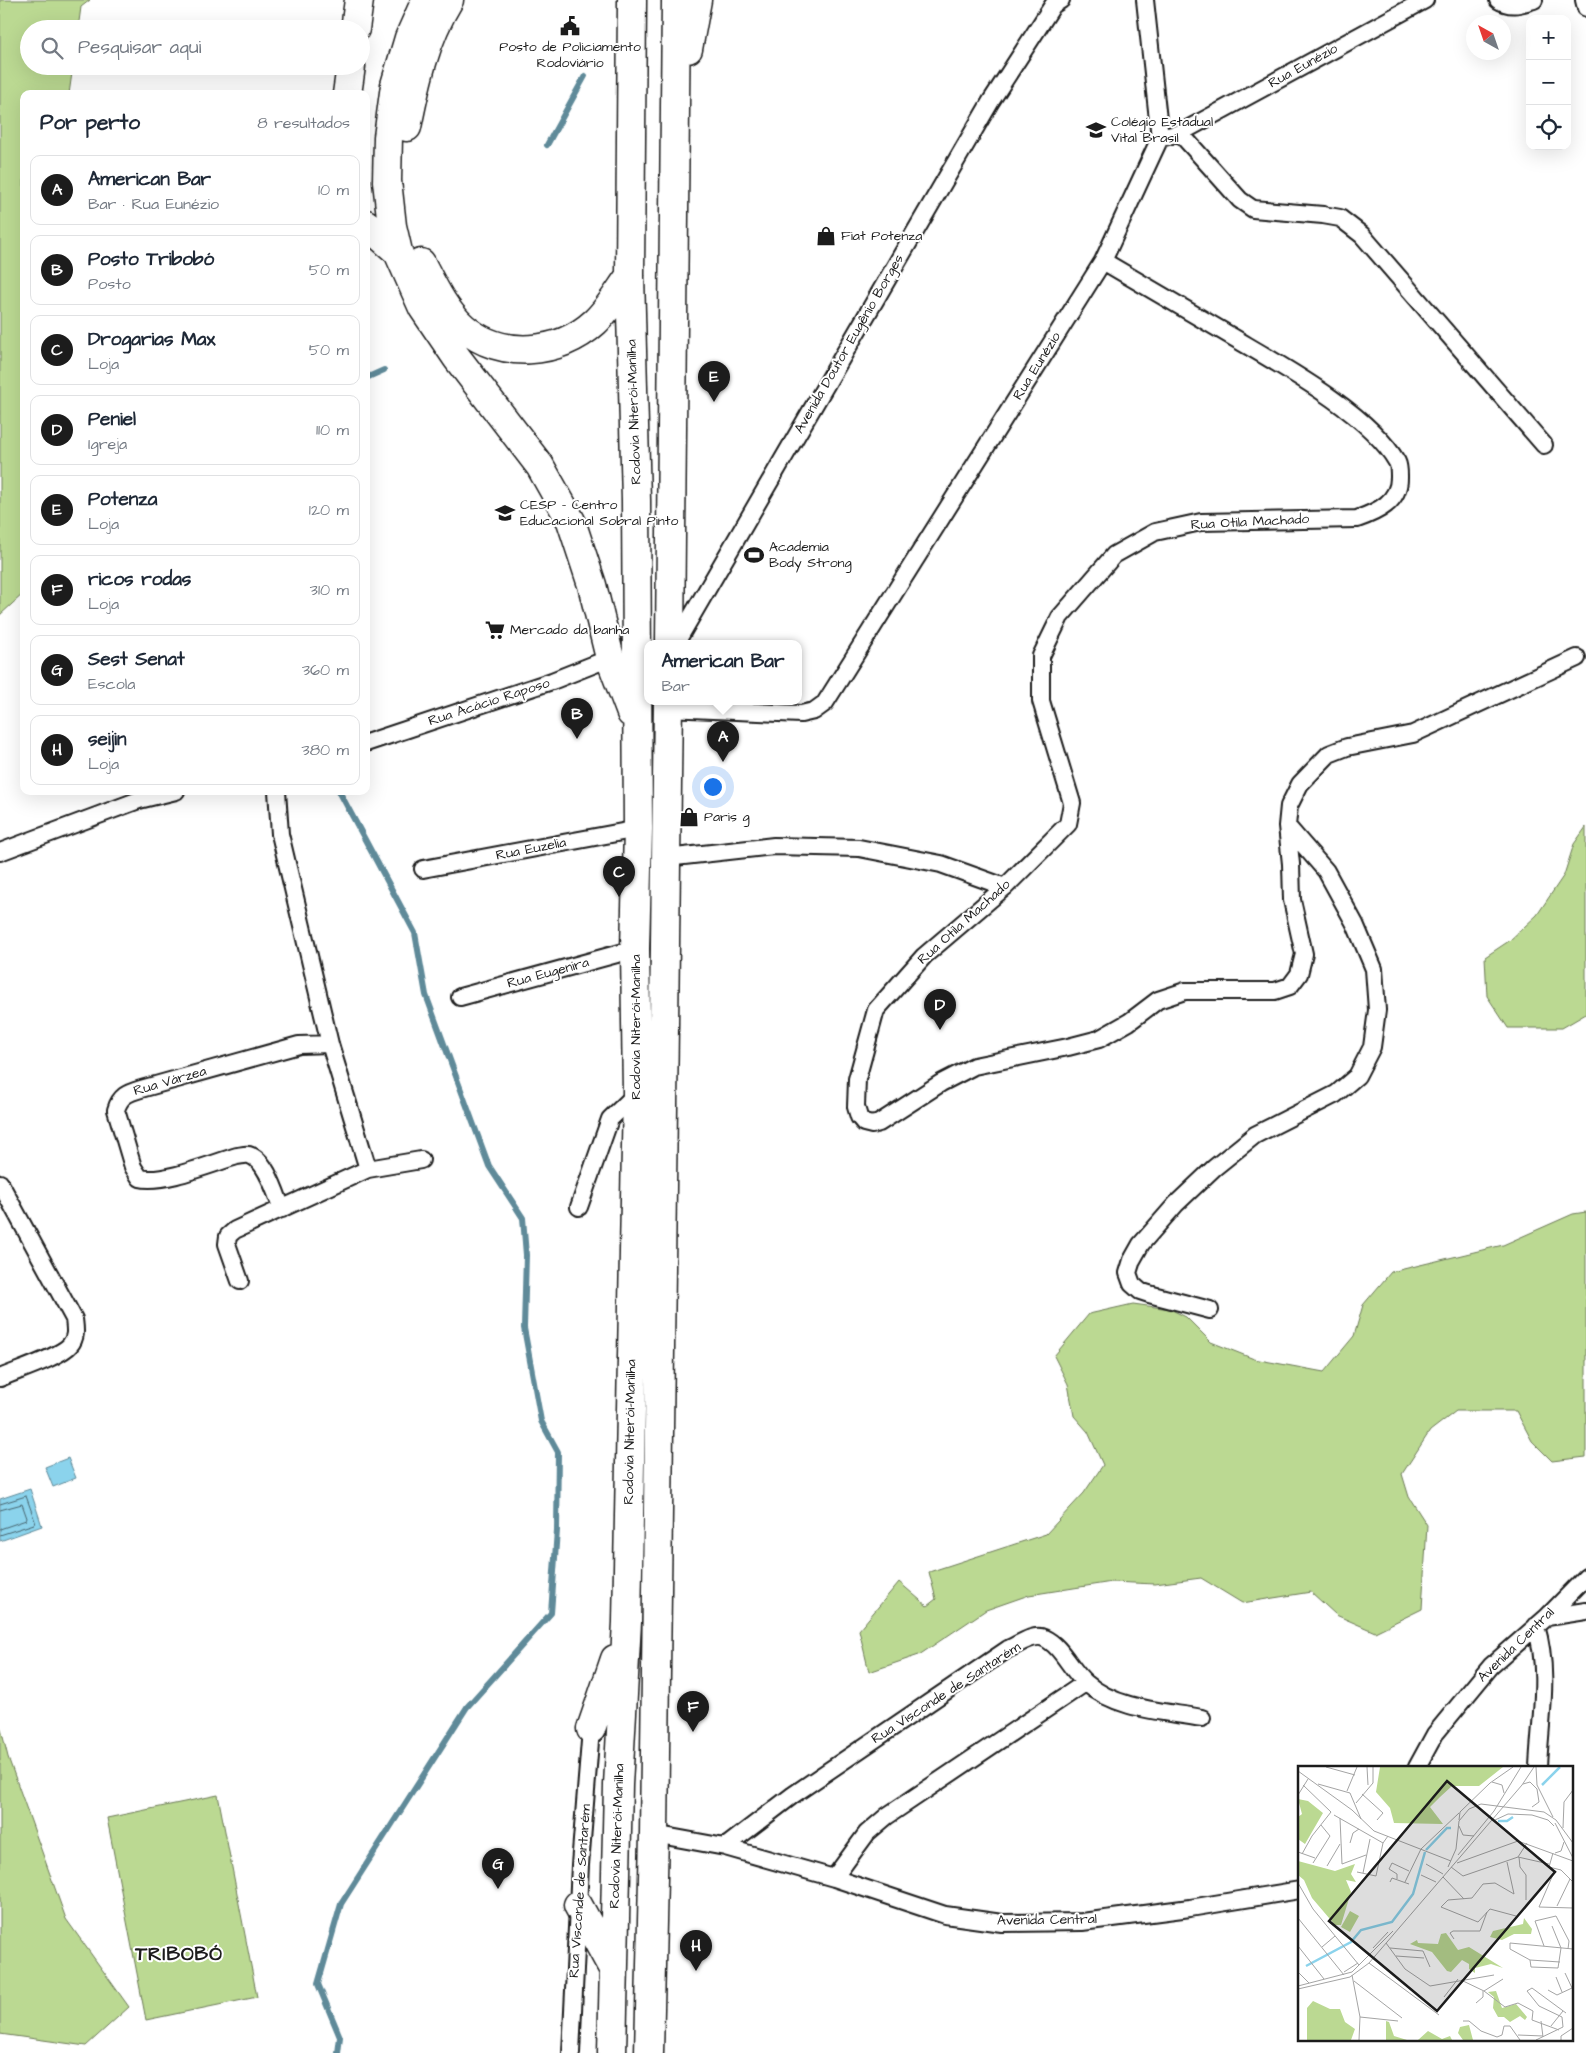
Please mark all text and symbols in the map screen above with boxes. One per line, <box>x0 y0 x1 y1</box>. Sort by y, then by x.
public building icon: Posto de Policiamento Rodoviário <box>559 15 581 37</box>
north arrow <box>1466 15 1511 60</box>
map controls <box>1526 15 1571 150</box>
button: + <box>1526 15 1571 60</box>
search box <box>20 20 370 75</box>
icon: search <box>38 34 66 62</box>
text: Pesquisar aqui <box>78 34 201 61</box>
place label: Posto de Policiamento Rodoviário <box>499 37 641 73</box>
street label: Rua Eunézio <box>1265 39 1342 93</box>
button: − <box>1526 60 1571 105</box>
button: locate <box>1526 105 1571 150</box>
text: Por perto <box>40 108 140 137</box>
text: 8 resultados <box>257 112 350 134</box>
place label: Colégio Estadual Vital Brasil <box>1111 112 1213 148</box>
school or university icon: Colégio Estadual Vital Brasil <box>1085 119 1107 141</box>
text: American Bar <box>88 166 211 193</box>
text: A <box>52 179 62 201</box>
text: 10 m <box>318 179 349 201</box>
text: Bar · Rua Eunézio <box>88 193 219 215</box>
shop icon: Fiat Potenza <box>815 225 837 247</box>
place label: Fiat Potenza <box>841 226 922 246</box>
text: Posto Tribobó <box>88 246 214 273</box>
street label: Avenida Doutor Eugênio Borges <box>789 251 909 437</box>
text: B <box>51 259 63 281</box>
text: 50 m <box>309 259 349 281</box>
text: Posto <box>88 273 131 295</box>
text: Drogarias Max <box>88 326 215 353</box>
street label: Rua Eunézio <box>1008 328 1066 404</box>
text: C <box>51 339 63 361</box>
text: 50 m <box>309 339 349 361</box>
street label: Rodovia Niterói-Manilha <box>621 339 647 485</box>
text: Loja <box>88 353 119 375</box>
pin: E <box>698 361 730 402</box>
text: Peniel <box>88 406 136 433</box>
text: D <box>52 419 62 441</box>
text: 110 m <box>316 419 349 441</box>
text: Igreja <box>88 433 127 455</box>
text: Potenza <box>88 486 157 513</box>
place label: CESP - Centro Educacional Sobral Pinto <box>520 495 678 531</box>
text: E <box>52 499 62 521</box>
text: 120 m <box>309 499 349 521</box>
school or university icon: CESP - Centro Educacional Sobral Pinto <box>494 502 516 524</box>
street label: Rua Otila Machado <box>1190 509 1310 535</box>
text: Loja <box>88 513 119 535</box>
place label: Academia Body Strong <box>769 537 852 573</box>
sports icon: Academia Body Strong <box>743 544 765 566</box>
text: ricos rodas <box>88 566 191 593</box>
text: F <box>51 579 63 601</box>
text: 310 m <box>310 579 349 601</box>
text: Loja <box>88 593 119 615</box>
supermarket icon: Mercado da banha <box>484 619 506 641</box>
place label: Mercado da banha <box>510 620 629 640</box>
popup <box>644 640 802 705</box>
text: Sest Senat <box>88 646 185 673</box>
text: American Bar <box>661 648 785 675</box>
text: G <box>51 659 63 681</box>
text: 360 m <box>302 659 349 681</box>
text: Escola <box>88 673 135 695</box>
street label: Rua Acácio Raposo <box>426 673 553 731</box>
text: Bar <box>661 675 690 697</box>
pin: B <box>561 698 593 739</box>
pin: A <box>707 721 739 762</box>
text: seijin <box>88 726 126 753</box>
text: H <box>52 739 62 761</box>
text: 380 m <box>302 739 349 761</box>
text: Loja <box>88 753 119 775</box>
your location <box>700 774 726 800</box>
shop icon: Paris g <box>678 806 700 828</box>
place label: Paris g <box>704 807 750 827</box>
street label: Rua Euzelia <box>494 832 568 866</box>
pin: C <box>603 856 635 897</box>
street label: Rua Otila Machado <box>913 875 1015 969</box>
street label: Rua Eugenira <box>505 952 591 994</box>
street label: Rodovia Niterói-Manilha <box>626 954 646 1100</box>
pin: D <box>924 989 956 1030</box>
street label: Rua Várzea <box>131 1061 209 1101</box>
street label: Rodovia Niterói-Manilha <box>619 1359 641 1505</box>
street label: Avenida Central <box>1473 1603 1559 1687</box>
street label: Rua Visconde de Santarém <box>867 1637 1025 1749</box>
pin: F <box>677 1691 709 1732</box>
street label: Rodovia Niterói-Manilha <box>604 1763 630 1909</box>
inset map <box>1298 1766 1574 2040</box>
street label: Rua Visconde de Santarém <box>564 1803 596 1979</box>
pin: G <box>482 1848 514 1889</box>
street label: Avenida Central <box>997 1909 1097 1931</box>
pin: H <box>680 1930 712 1971</box>
district label: TRIBOBÓ <box>134 1941 223 1968</box>

